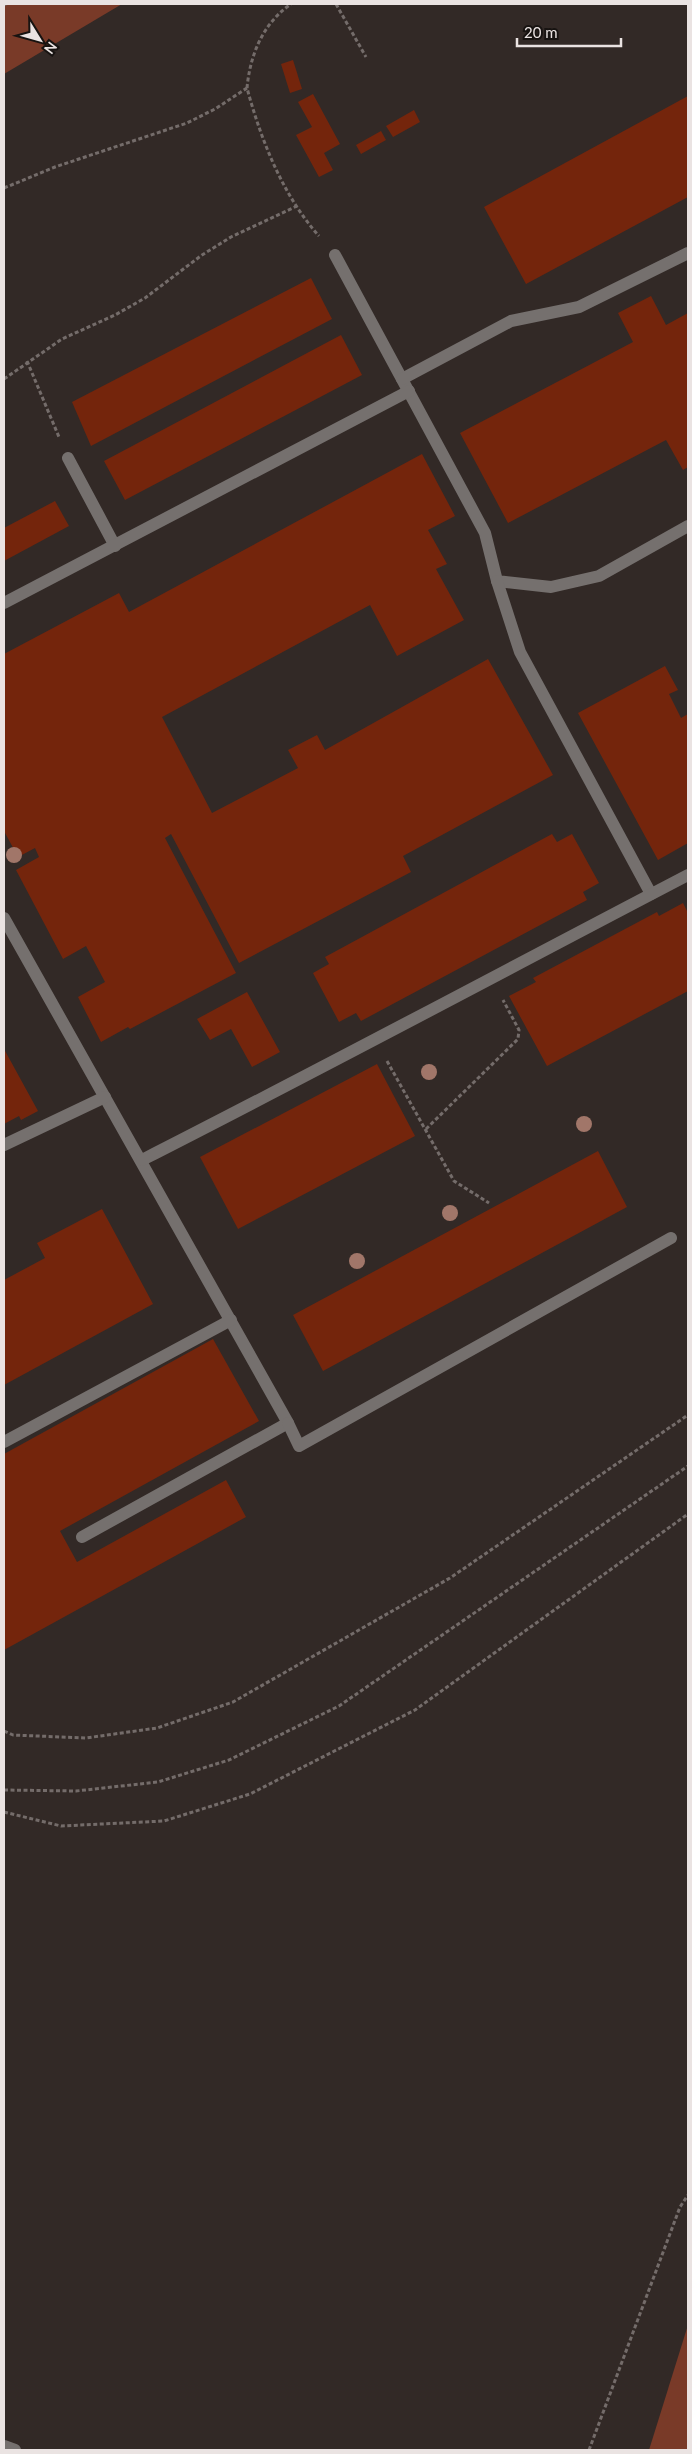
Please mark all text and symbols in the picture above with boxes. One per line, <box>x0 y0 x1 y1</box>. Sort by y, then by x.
north arrow <box>15 15 65 65</box>
scale bar <box>517 15 621 47</box>
text: 20 m <box>524 23 558 41</box>
text: N <box>41 39 61 58</box>

